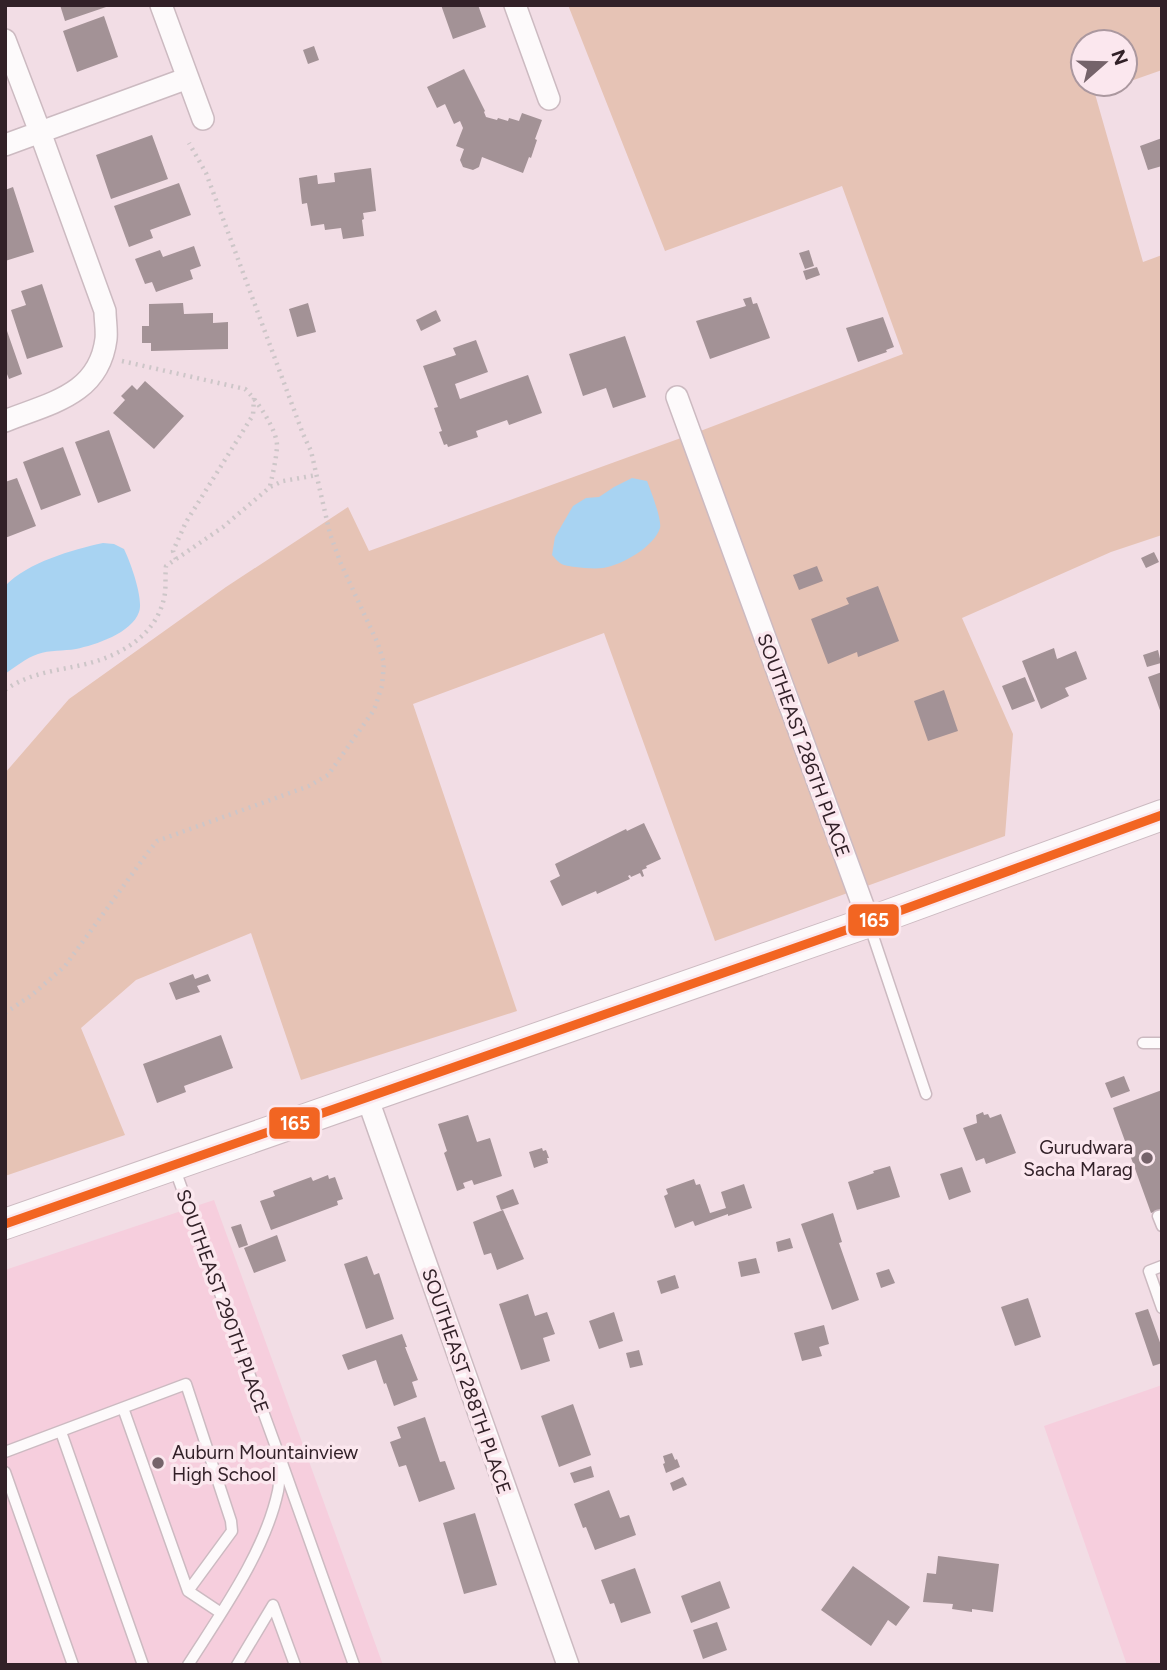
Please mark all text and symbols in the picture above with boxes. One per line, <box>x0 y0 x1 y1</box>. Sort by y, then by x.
north arrow <box>1069 28 1139 98</box>
text: N <box>1106 47 1133 68</box>
street label: SOUTHEAST 286TH PLACE <box>752 630 855 860</box>
line badge: 165 <box>847 903 900 937</box>
text: 165 <box>859 909 889 932</box>
line badge: 165 <box>268 1106 321 1140</box>
text: 165 <box>280 1112 310 1135</box>
place label: Gurudwara Sacha Marag <box>1023 1136 1133 1181</box>
marker: Gurudwara Sacha Marag <box>1139 1150 1155 1166</box>
street label: SOUTHEAST 290TH PLACE <box>171 1186 274 1416</box>
street label: SOUTHEAST 288TH PLACE <box>417 1265 516 1497</box>
place label: Auburn Mountainview High School <box>172 1441 358 1486</box>
marker: Auburn Mountainview High School <box>150 1455 166 1471</box>

